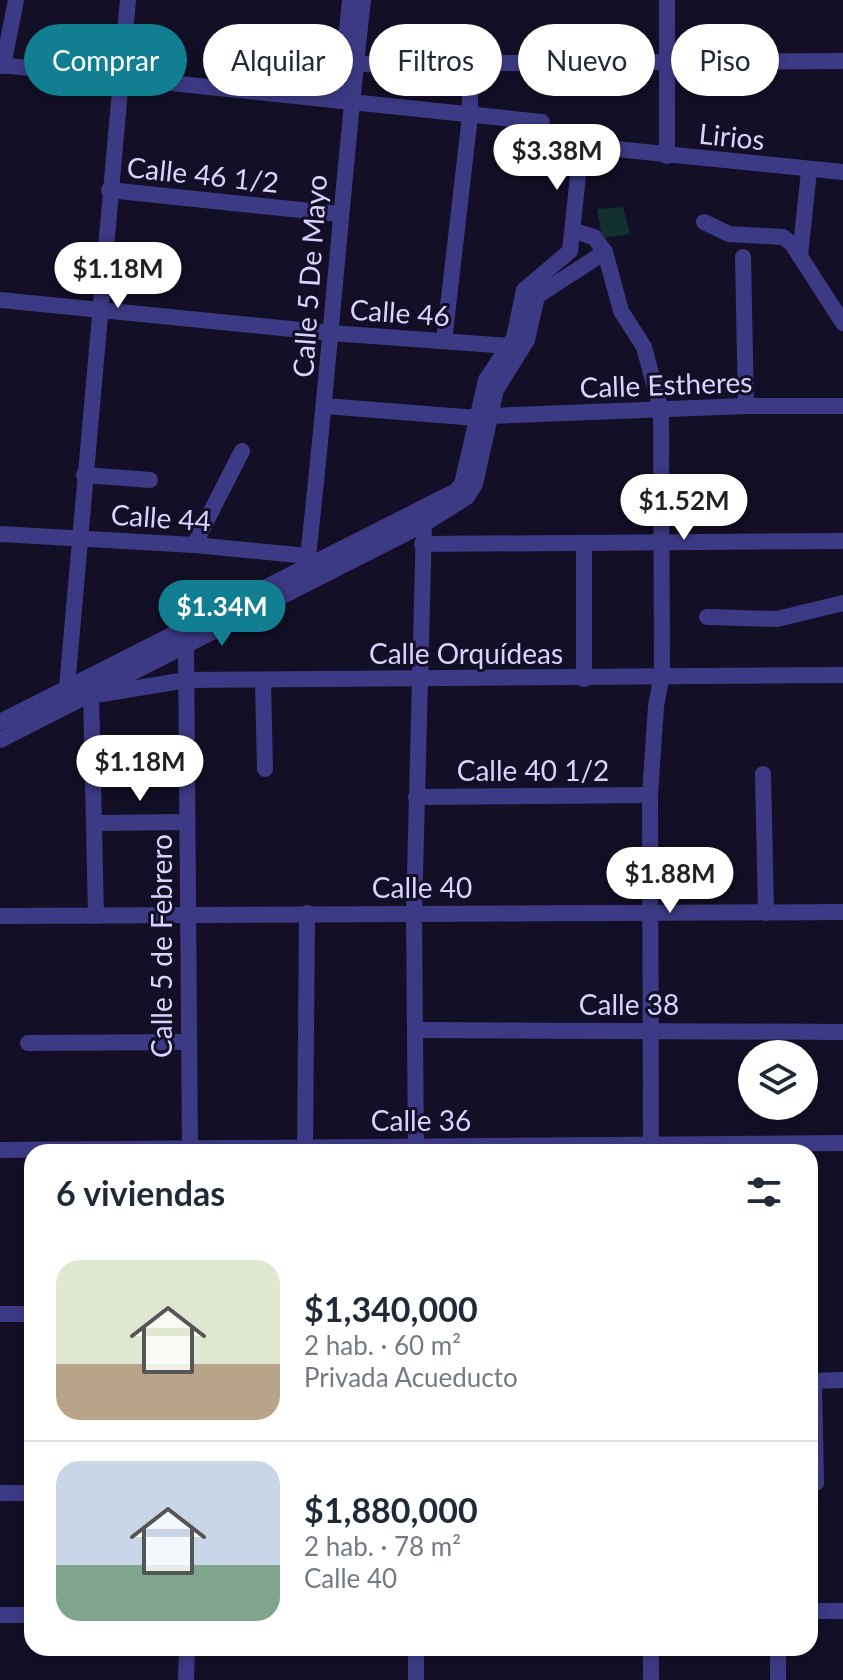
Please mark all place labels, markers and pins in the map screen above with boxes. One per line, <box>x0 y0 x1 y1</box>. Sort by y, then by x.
pin: $3.38M <box>492 124 622 192</box>
pin: $1.18M <box>53 242 183 310</box>
pin: $1.52M <box>619 474 749 542</box>
pin: $1.34M <box>157 580 287 648</box>
pin: $1.18M <box>75 735 205 803</box>
pin: $1.88M <box>605 847 735 915</box>

